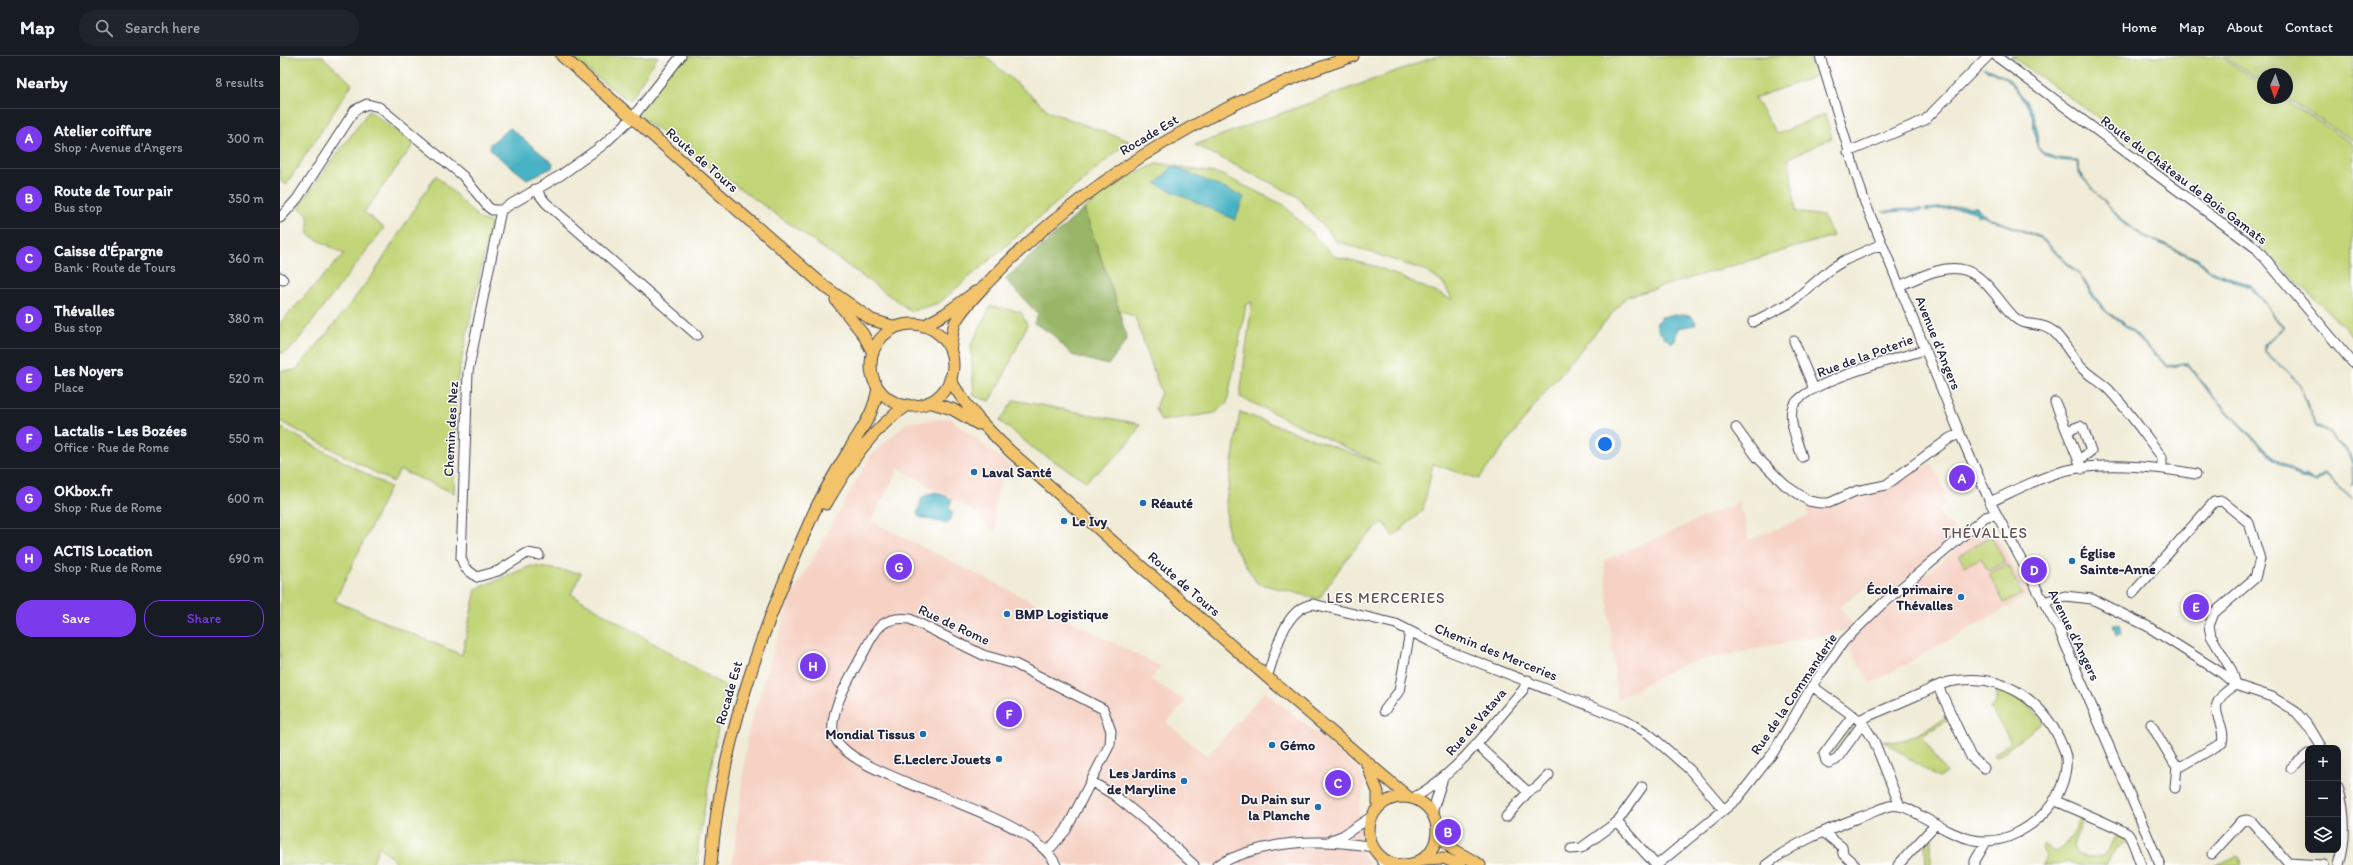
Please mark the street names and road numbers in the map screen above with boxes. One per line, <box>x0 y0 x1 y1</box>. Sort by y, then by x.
street label: Rocade Est <box>1116 111 1182 159</box>
street label: Route du Château de Bois Gamats <box>2097 112 2271 248</box>
street label: Route de Tours <box>662 124 742 196</box>
street label: Avenue d'Angers <box>1911 294 1965 392</box>
street label: Rue de la Poterie <box>1815 331 1916 381</box>
street label: Chemin des Nez <box>440 380 462 477</box>
street label: Route de Tours <box>1144 548 1224 620</box>
street label: Avenue d'Angers <box>2045 587 2103 683</box>
street label: Rue de Rome <box>915 601 993 649</box>
street label: Chemin des Merceries <box>1432 620 1560 684</box>
street label: Rue de la Commanderie <box>1747 630 1841 758</box>
street label: Rocade Est <box>712 659 746 727</box>
street label: Rue de Vatava <box>1442 684 1511 759</box>

